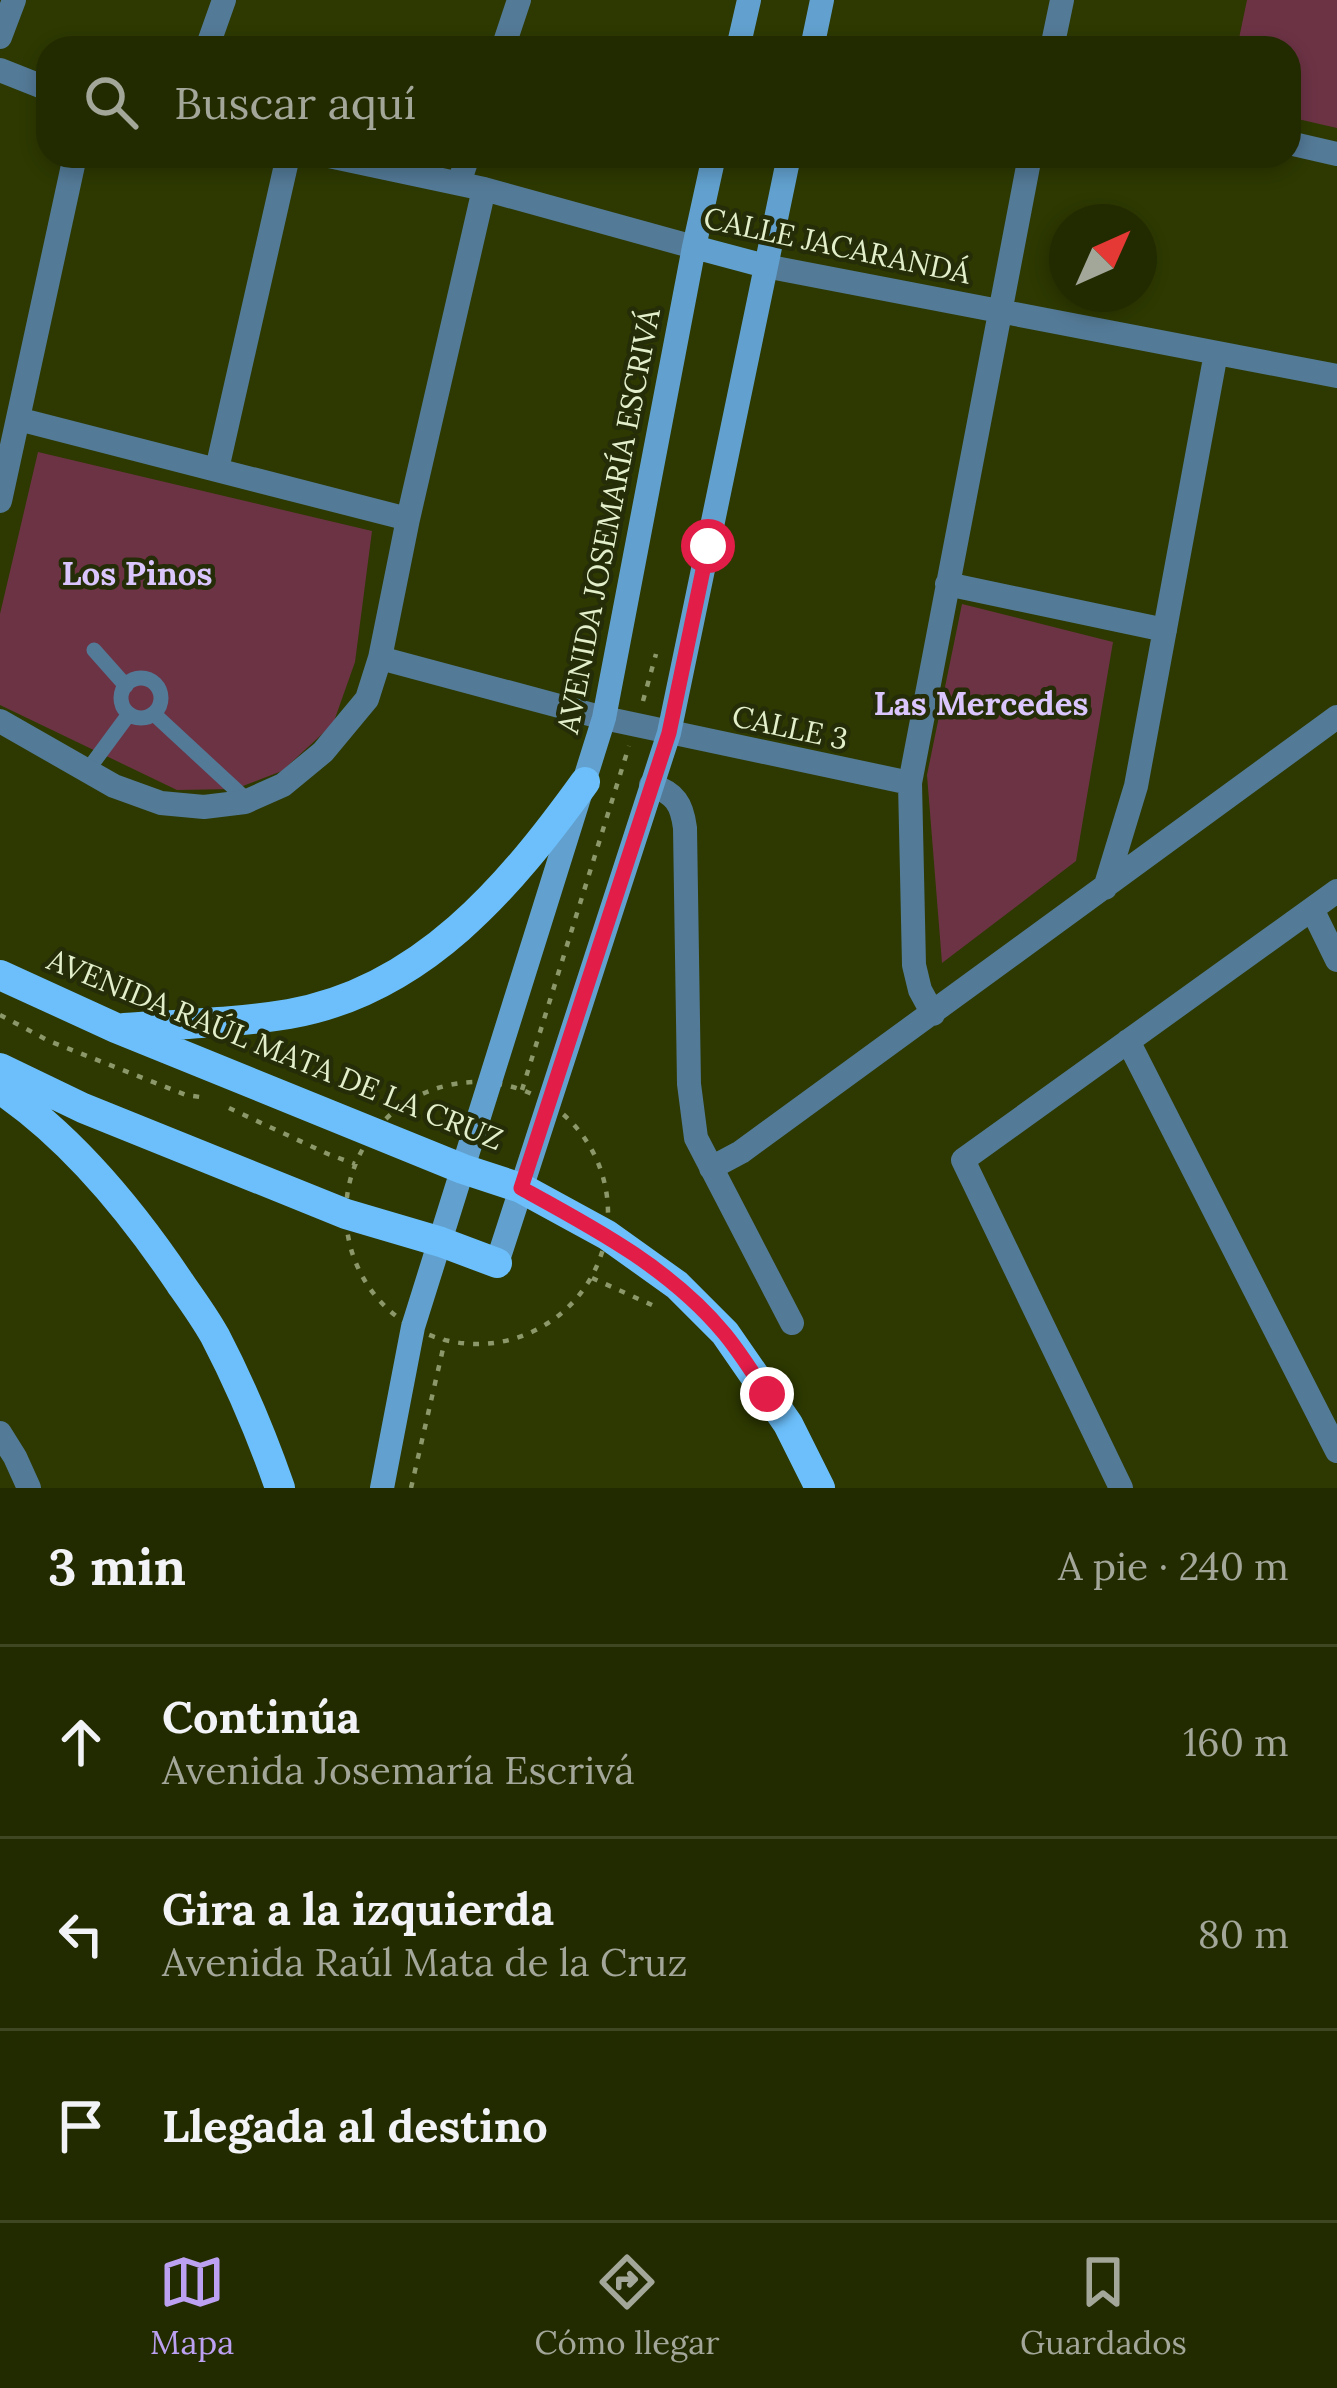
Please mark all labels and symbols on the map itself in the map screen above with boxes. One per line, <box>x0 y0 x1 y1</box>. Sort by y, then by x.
street label: CALLE JACARANDÁ <box>700 198 975 292</box>
north arrow <box>1049 204 1157 312</box>
street label: AVENIDA JOSEMARÍA ESCRIVÁ <box>548 304 668 738</box>
route start <box>681 519 735 573</box>
district label: Los Pinos <box>62 552 212 594</box>
district label: Las Mercedes <box>874 682 1088 724</box>
street label: CALLE 3 <box>729 696 852 758</box>
street label: AVENIDA RAÚL MATA DE LA CRUZ <box>41 940 509 1158</box>
route end <box>740 1367 794 1421</box>

